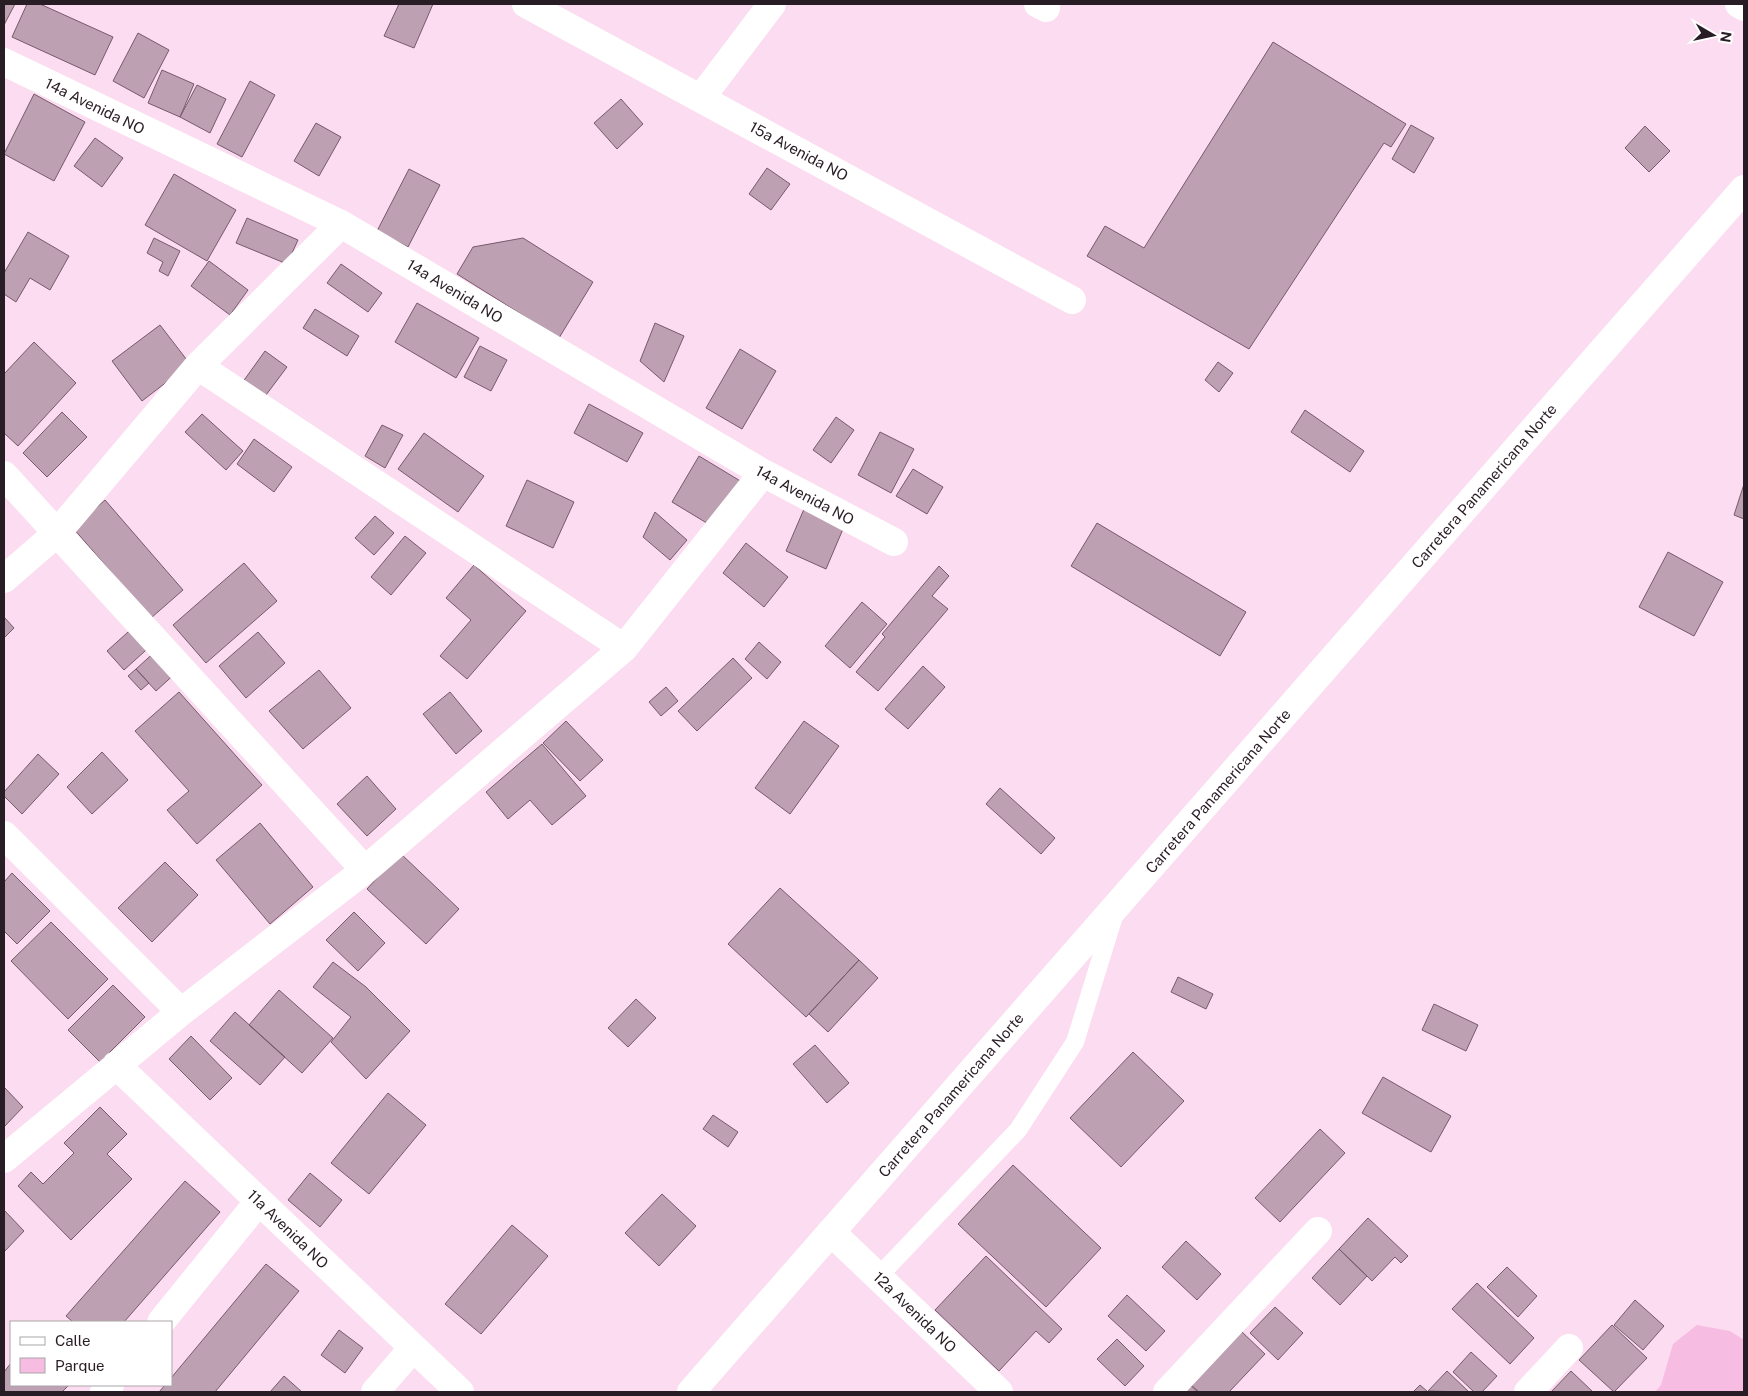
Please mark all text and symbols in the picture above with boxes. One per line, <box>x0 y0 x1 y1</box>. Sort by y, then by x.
north arrow <box>1688 10 1738 60</box>
text: N <box>1717 30 1735 44</box>
street label: 14a Avenida NO <box>42 75 148 137</box>
street label: 15a Avenida NO <box>747 118 851 184</box>
street label: 14a Avenida NO <box>404 256 506 326</box>
street label: Carretera Panamericana Norte <box>1408 400 1560 572</box>
street label: 14a Avenida NO <box>753 462 857 528</box>
street label: Carretera Panamericana Norte <box>1142 705 1294 877</box>
street label: Carretera Panamericana Norte <box>875 1009 1027 1181</box>
street label: 11a Avenida NO <box>244 1186 332 1272</box>
street label: 12a Avenida NO <box>870 1268 960 1356</box>
legend <box>10 1321 172 1386</box>
text: Calle <box>55 1332 91 1349</box>
text: Parque <box>55 1357 105 1374</box>

